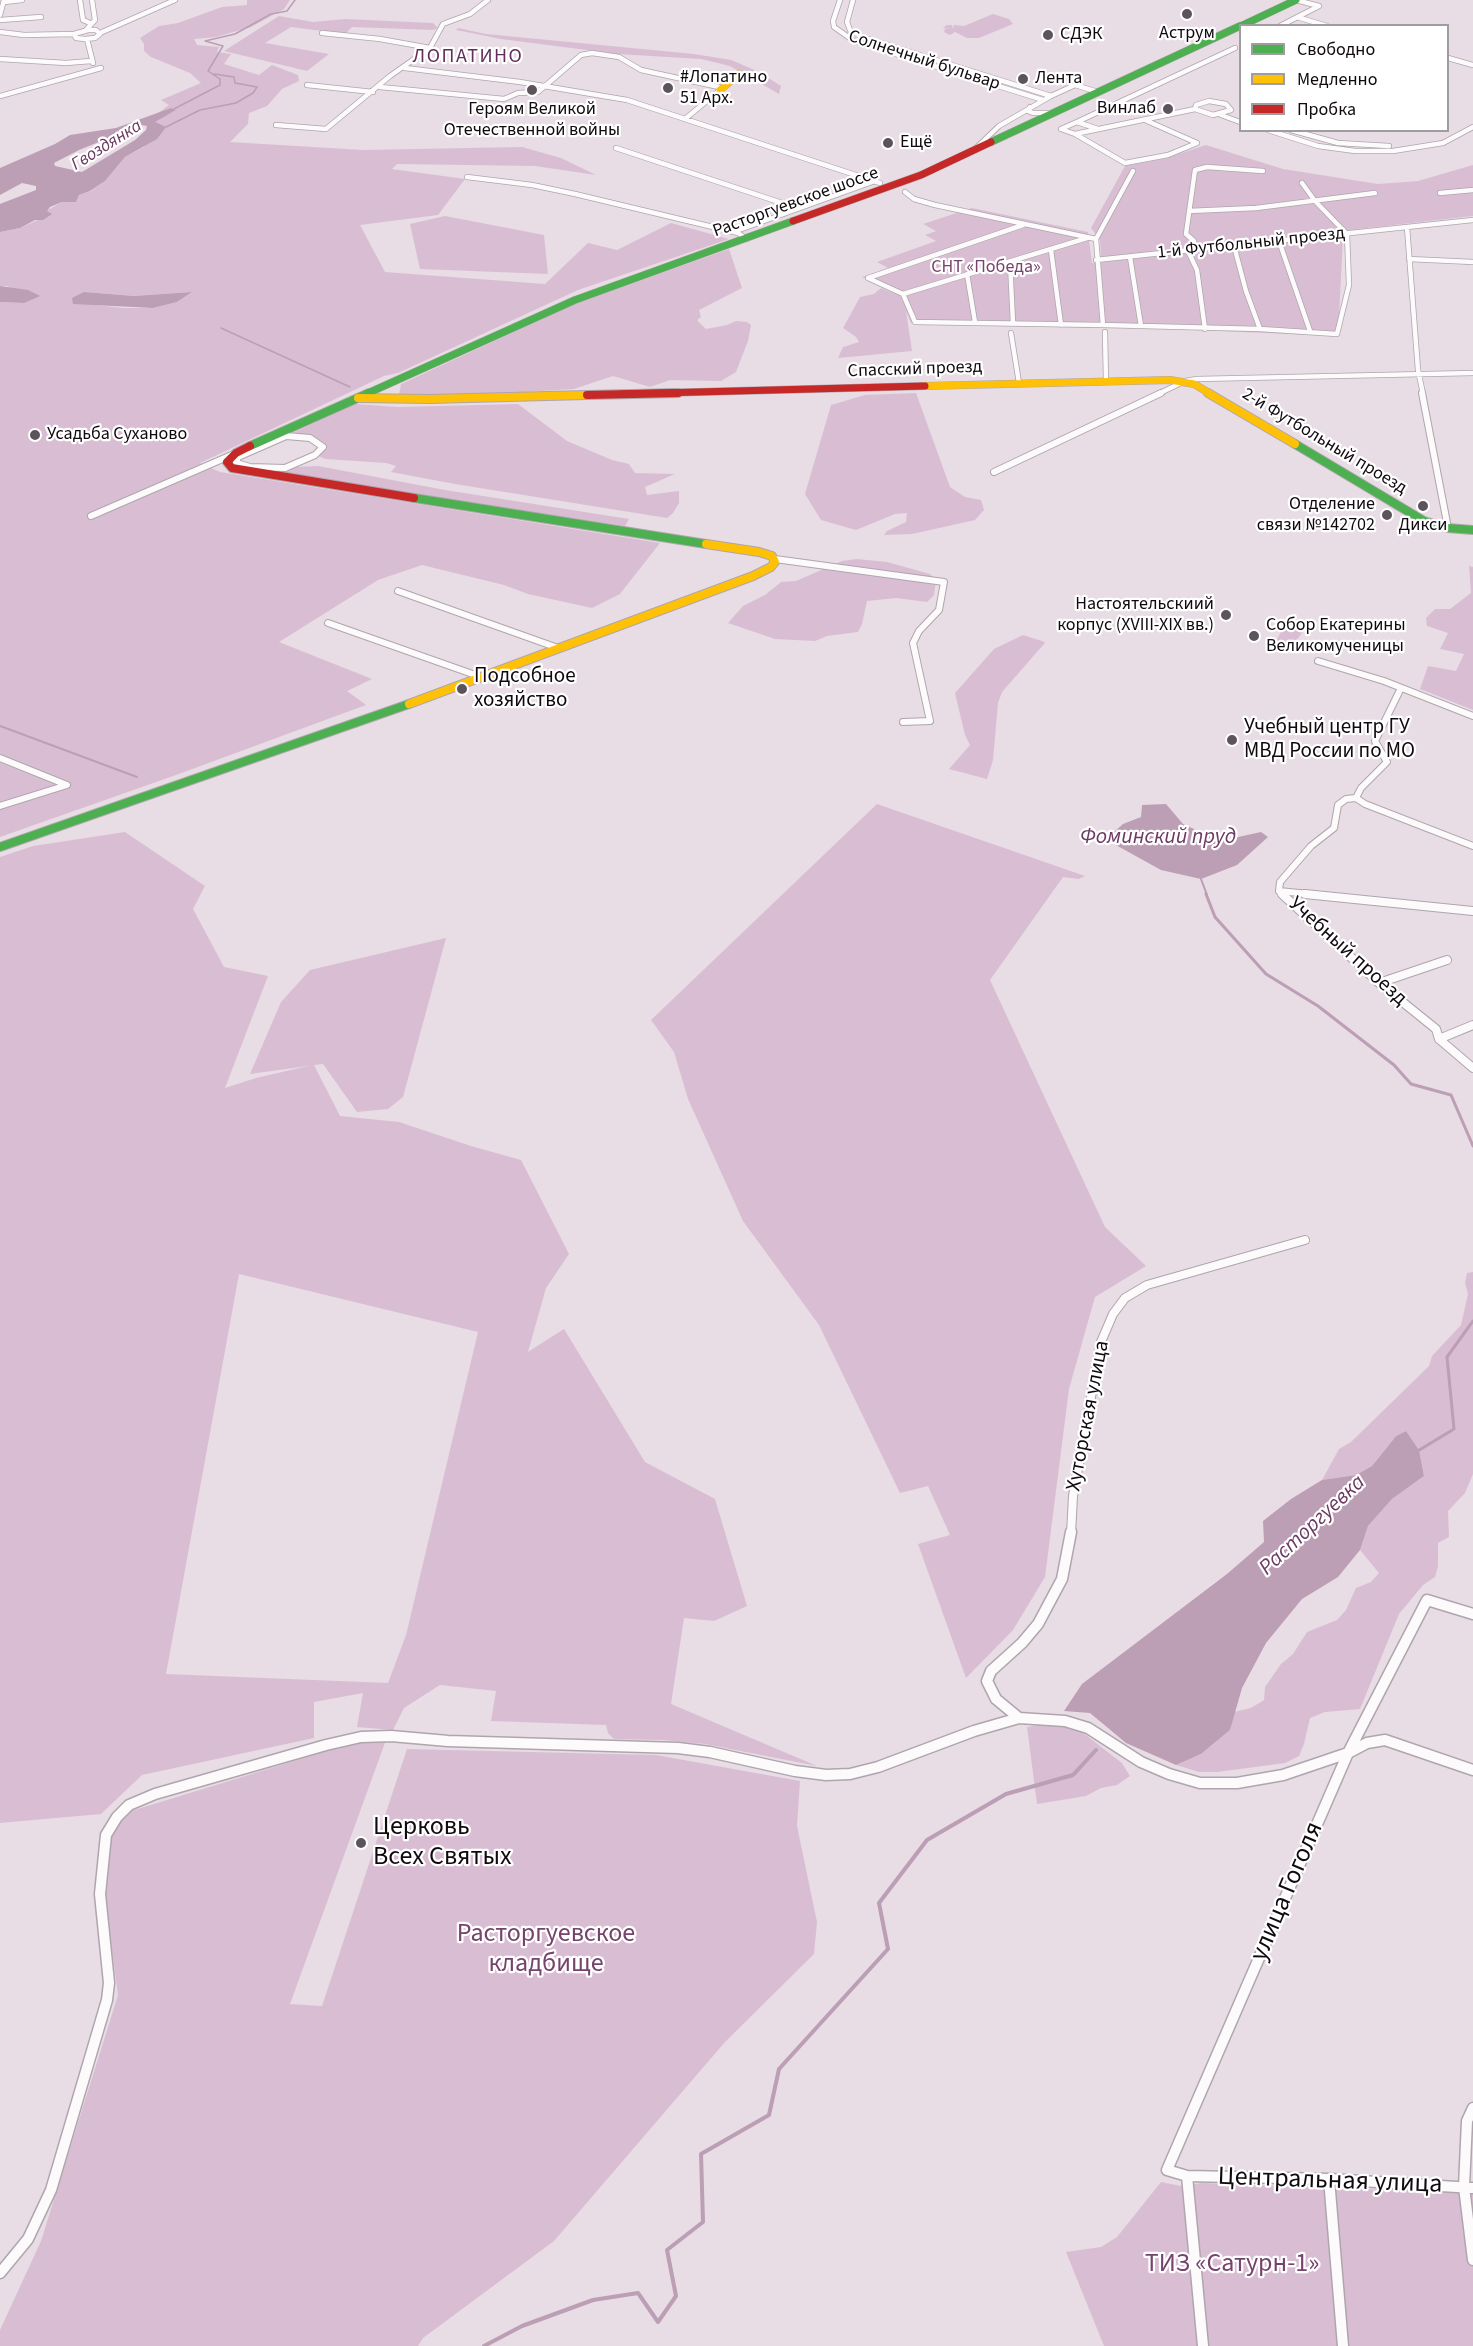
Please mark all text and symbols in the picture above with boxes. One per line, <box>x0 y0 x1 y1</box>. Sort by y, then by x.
marker: Аструм <box>1180 7 1194 21</box>
place label: Аструм <box>1159 23 1215 45</box>
place label: СДЭК <box>1060 24 1102 46</box>
legend <box>1239 24 1449 132</box>
street label: Солнечный бульвар <box>845 26 1003 96</box>
marker: СДЭК <box>1041 28 1055 42</box>
text: Свободно <box>1297 37 1375 62</box>
district label: ЛОПАТИНО <box>413 46 523 70</box>
place label: #Лопатино 51 Арх. <box>680 67 767 110</box>
text: Медленно <box>1297 67 1377 92</box>
place label: Лента <box>1035 68 1082 90</box>
marker: Лента <box>1016 72 1030 86</box>
marker: #Лопатино 51 Арх. <box>661 81 675 95</box>
marker: Героям Великой Отечественной войны <box>525 83 539 97</box>
text: Пробка <box>1297 97 1356 122</box>
place label: Винлаб <box>1097 98 1156 120</box>
place label: Героям Великой Отечественной войны <box>444 99 620 142</box>
marker: Винлаб <box>1161 102 1175 116</box>
water label: Гвоздянка <box>68 116 146 176</box>
place label: Ещё <box>900 132 932 154</box>
marker: Ещё <box>881 136 895 150</box>
street label: Расторгуевское шоссе <box>710 163 882 243</box>
street label: 1-й Футбольный проезд <box>1156 223 1346 265</box>
park label: СНТ «Победа» <box>931 257 1041 279</box>
street label: Спасский проезд <box>847 357 983 383</box>
street label: 2-й Футбольный проезд <box>1238 384 1410 500</box>
place label: Усадьба Суханово <box>47 424 187 446</box>
marker: Усадьба Суханово <box>28 428 42 442</box>
place label: Отделение связи №142702 <box>1257 494 1375 536</box>
marker: Дикси <box>1416 499 1430 513</box>
marker: Отделение связи №142702 <box>1380 508 1394 522</box>
place label: Дикси <box>1399 515 1447 537</box>
place label: Настоятельскиий корпус (XVIII-XIX вв.) <box>1057 594 1214 636</box>
marker: Настоятельскиий корпус (XVIII-XIX вв.) <box>1219 608 1233 622</box>
place label: Собор Екатерины Великомученицы <box>1266 615 1406 658</box>
marker: Собор Екатерины Великомученицы <box>1247 629 1261 643</box>
place label: Подсобное хозяйство <box>474 664 576 714</box>
marker: Подсобное хозяйство <box>455 682 469 696</box>
place label: Учебный центр ГУ МВД России по МО <box>1244 715 1415 765</box>
marker: Учебный центр ГУ МВД России по МО <box>1225 733 1239 747</box>
water label: Фоминский пруд <box>1080 825 1236 851</box>
street label: Учебный проезд <box>1283 892 1411 1012</box>
street label: Хуторская улица <box>1062 1338 1116 1494</box>
water label: Расторгуевка <box>1254 1470 1372 1582</box>
place label: Церковь Всех Святых <box>373 1812 512 1874</box>
street label: улица Гоголя <box>1245 1818 1331 1966</box>
marker: Церковь Всех Святых <box>354 1836 368 1850</box>
park label: Расторгуевское кладбище <box>457 1919 635 1980</box>
street label: Центральная улица <box>1217 2162 1443 2202</box>
park label: ТИЗ «Сатурн-1» <box>1145 2249 1319 2281</box>

